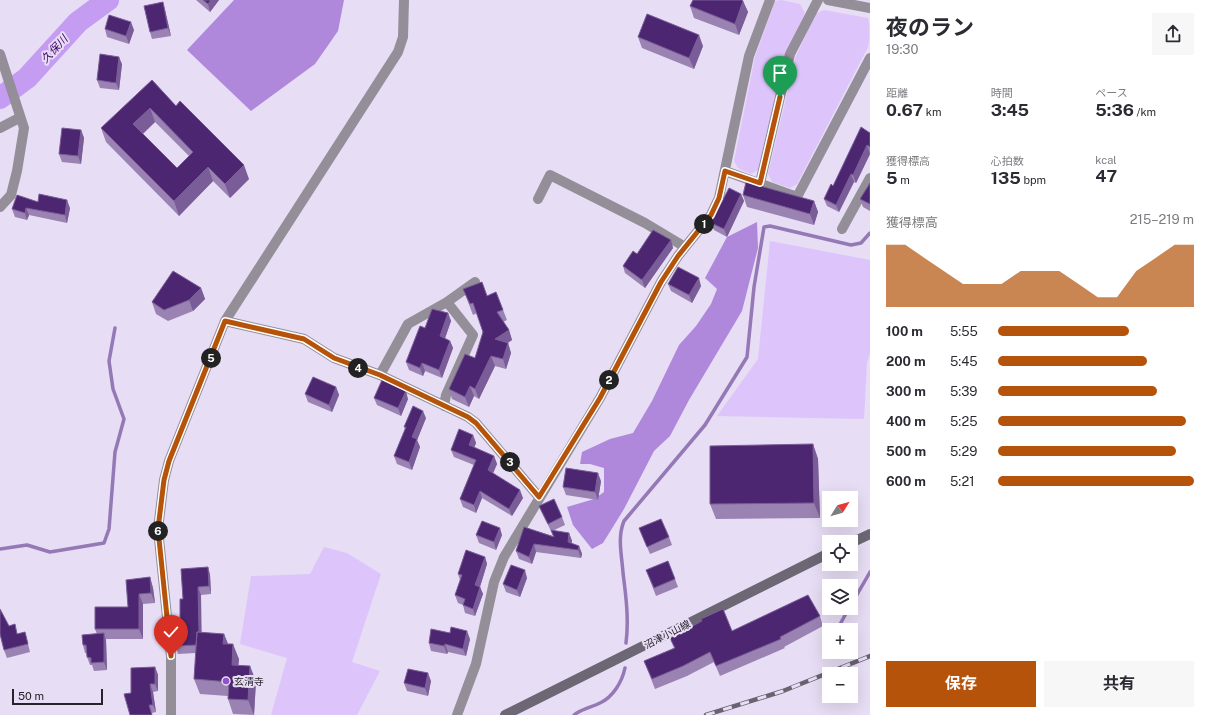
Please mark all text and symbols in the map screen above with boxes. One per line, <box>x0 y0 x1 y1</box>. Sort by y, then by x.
button: share <box>1152 13 1194 55</box>
text: 夜のラン <box>886 14 974 40</box>
water label: 久保川 <box>38 32 70 65</box>
text: 19:30 <box>886 42 918 57</box>
pin <box>763 56 797 97</box>
icon: arrive <box>769 62 791 84</box>
text: 距離 <box>886 87 908 99</box>
text: 時間 <box>991 87 1013 99</box>
text: ペース <box>1095 87 1128 99</box>
text: 0.67 <box>886 100 923 120</box>
text: 3:45 <box>991 100 1029 120</box>
text: 5:36 <box>1095 100 1134 120</box>
text: km <box>923 106 942 118</box>
text: /km <box>1134 106 1156 118</box>
text: kcal <box>1095 154 1117 166</box>
text: 獲得標高 <box>886 155 930 167</box>
text: 心拍数 <box>991 155 1024 167</box>
text: 47 <box>1095 166 1117 186</box>
text: 5 <box>886 168 897 188</box>
text: 135 <box>991 168 1021 188</box>
text: m <box>897 174 910 186</box>
text: bpm <box>1021 174 1046 186</box>
text: 215–219 m <box>1130 212 1194 227</box>
pin: 1 <box>694 214 714 234</box>
text: 獲得標高 <box>886 215 938 230</box>
text: 1 <box>702 218 706 230</box>
text: 100 m <box>886 324 923 339</box>
text: 5:55 <box>950 324 978 339</box>
pin: 5 <box>201 348 221 368</box>
text: 5 <box>207 352 215 364</box>
text: 200 m <box>886 354 926 369</box>
text: 5:45 <box>950 354 978 369</box>
pin: 4 <box>348 358 368 378</box>
text: 4 <box>354 362 362 374</box>
pin: 2 <box>599 370 619 390</box>
text: 2 <box>606 374 613 386</box>
text: 300 m <box>886 384 926 399</box>
text: 5:39 <box>950 384 977 399</box>
text: 400 m <box>886 414 926 429</box>
text: 5:25 <box>950 414 978 429</box>
text: 500 m <box>886 444 926 459</box>
text: 5:29 <box>950 444 977 459</box>
pin: 3 <box>500 452 520 472</box>
text: 3 <box>506 456 514 468</box>
text: 600 m <box>886 474 926 489</box>
text: 5:21 <box>950 474 975 489</box>
north arrow <box>822 491 858 527</box>
map controls <box>822 491 858 703</box>
pin: 6 <box>148 521 168 541</box>
text: 6 <box>154 525 162 537</box>
button: locate <box>822 535 858 571</box>
button: layers <box>822 579 858 615</box>
pin <box>154 615 188 656</box>
street label: 沼津小山線 <box>642 617 692 651</box>
icon: check <box>160 621 182 643</box>
button: + <box>822 623 858 659</box>
button: 保存 <box>886 661 1036 707</box>
button: 共有 <box>1044 661 1194 707</box>
button: − <box>822 667 858 703</box>
place label: 玄清寺 <box>234 675 264 687</box>
marker: 玄清寺 <box>221 676 231 686</box>
scale bar <box>12 687 103 706</box>
text: 50 m <box>18 690 44 702</box>

